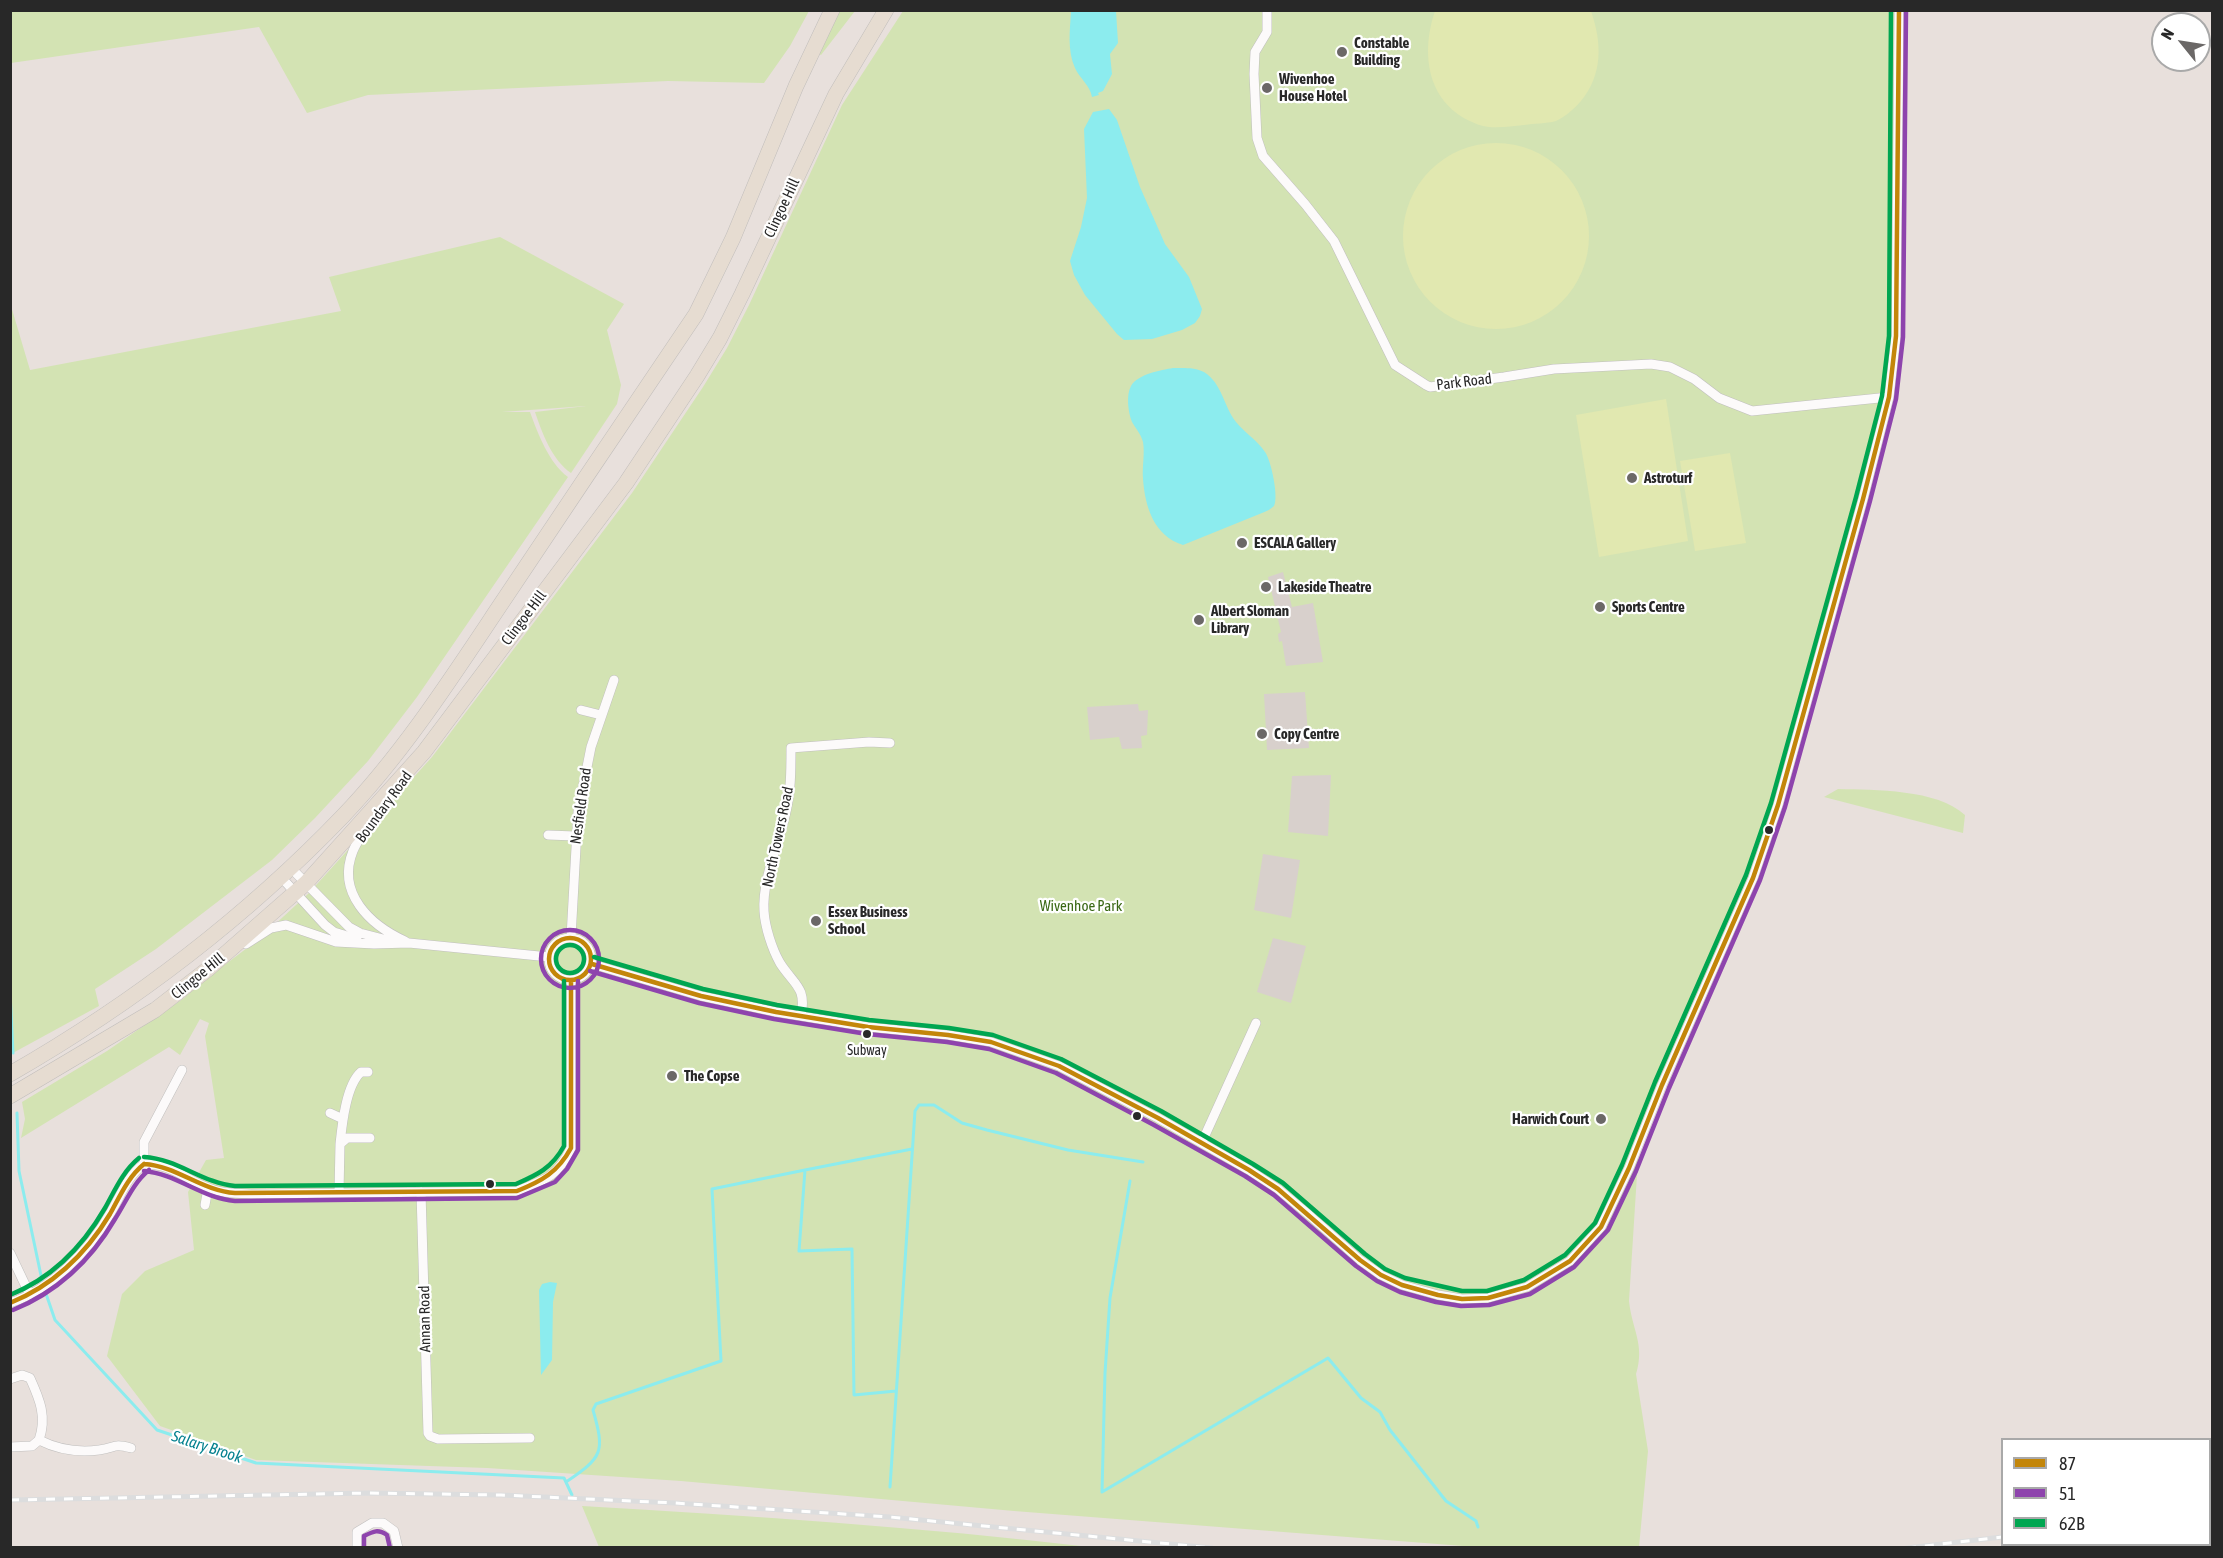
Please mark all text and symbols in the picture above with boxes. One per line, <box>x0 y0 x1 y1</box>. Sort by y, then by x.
north arrow <box>2151 12 2211 72</box>
text: N <box>2157 25 2177 43</box>
place label: Constable Building <box>1354 34 1409 69</box>
marker: Constable Building <box>1335 45 1349 59</box>
place label: Wivenhoe House Hotel <box>1279 70 1347 105</box>
marker: Wivenhoe House Hotel <box>1260 81 1274 95</box>
street label: Clingoe Hill <box>760 175 804 241</box>
street label: Park Road <box>1435 370 1493 394</box>
place label: Astroturf <box>1644 469 1692 487</box>
marker: Astroturf <box>1625 471 1639 485</box>
place label: ESCALA Gallery <box>1254 534 1336 552</box>
marker: ESCALA Gallery <box>1235 536 1249 550</box>
place label: Lakeside Theatre <box>1278 578 1372 596</box>
marker: Lakeside Theatre <box>1259 580 1273 594</box>
street label: Clingoe Hill <box>498 587 550 649</box>
place label: Sports Centre <box>1612 598 1685 616</box>
marker: Sports Centre <box>1593 600 1607 614</box>
place label: Albert Sloman Library <box>1211 602 1289 637</box>
marker: Albert Sloman Library <box>1192 613 1206 627</box>
place label: Copy Centre <box>1274 725 1339 743</box>
marker: Copy Centre <box>1255 727 1269 741</box>
street label: Nesfield Road <box>567 767 595 845</box>
street label: Boundary Road <box>352 768 416 846</box>
street label: North Towers Road <box>759 785 797 889</box>
unlabelled marker <box>1763 824 1775 836</box>
park label: Wivenhoe Park <box>1040 897 1122 915</box>
place label: Essex Business School <box>828 903 908 938</box>
marker: Essex Business School <box>809 914 823 928</box>
street label: Clingoe Hill <box>168 949 228 1003</box>
marker: Subway <box>861 1028 873 1040</box>
place label: Subway <box>847 1043 887 1059</box>
place label: The Copse <box>684 1067 739 1085</box>
marker: The Copse <box>665 1069 679 1083</box>
unlabelled marker <box>1131 1110 1143 1122</box>
place label: Harwich Court <box>1512 1110 1589 1128</box>
marker: Harwich Court <box>1594 1112 1608 1126</box>
unlabelled marker <box>484 1178 496 1190</box>
street label: Annan Road <box>415 1285 435 1353</box>
water label: Salary Brook <box>169 1427 245 1467</box>
legend <box>2001 1438 2211 1546</box>
text: 87 <box>2059 1453 2076 1474</box>
text: 51 <box>2059 1483 2076 1504</box>
text: 62B <box>2059 1513 2084 1534</box>

